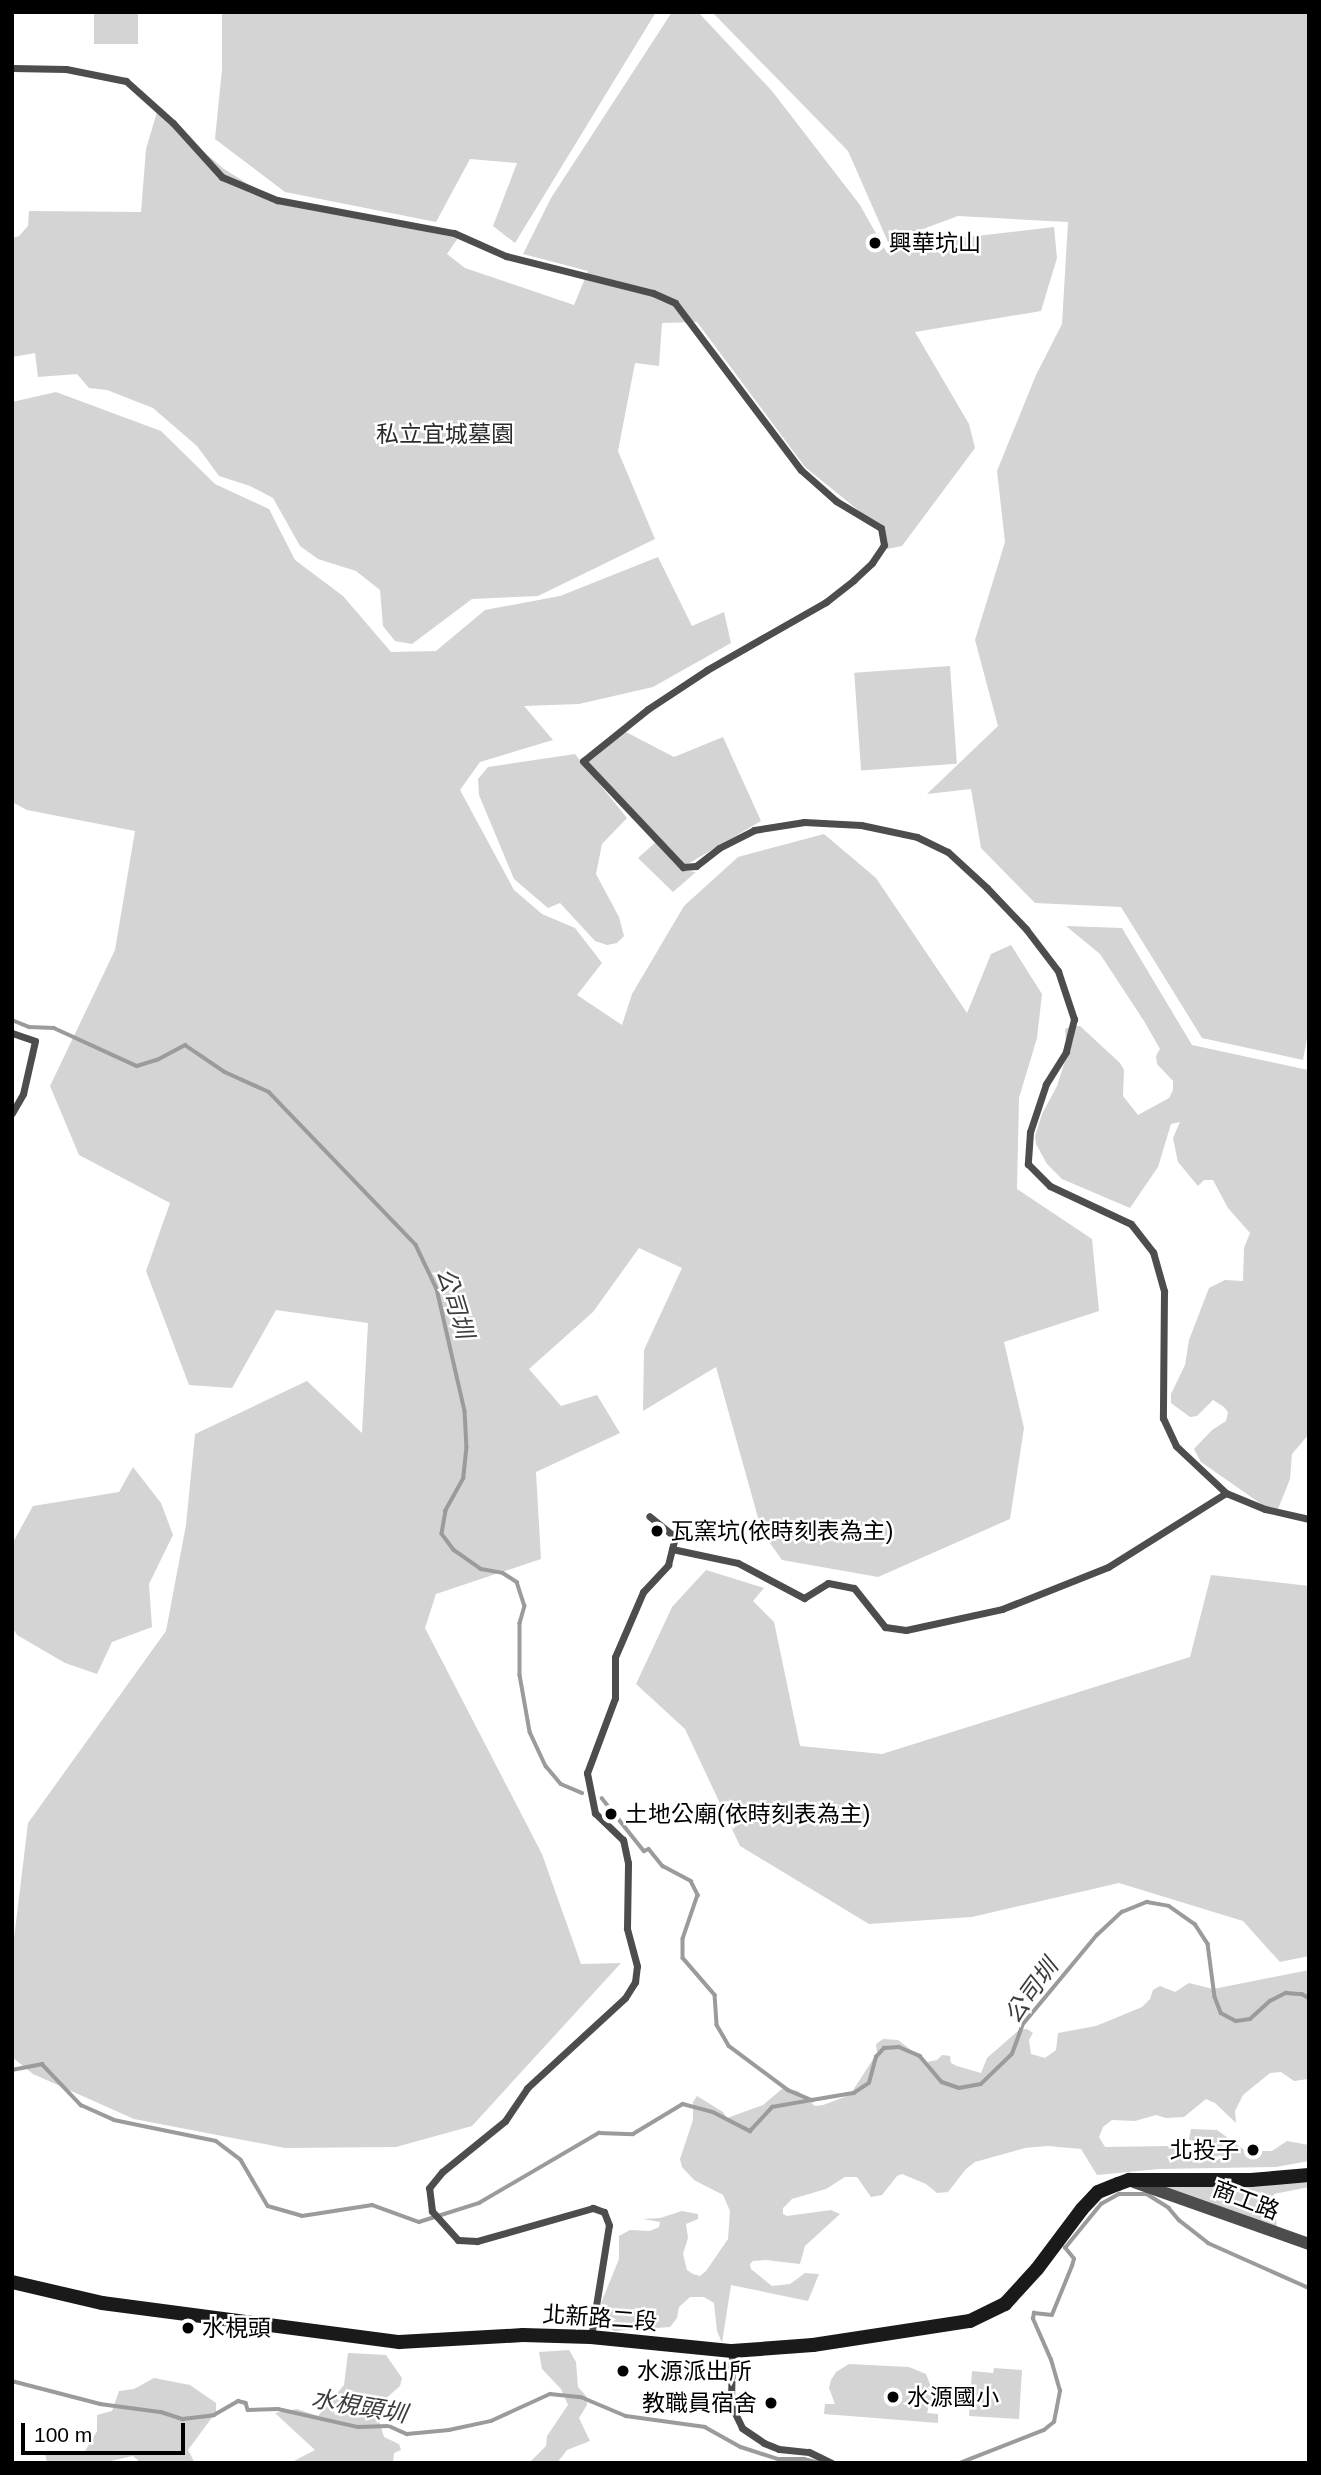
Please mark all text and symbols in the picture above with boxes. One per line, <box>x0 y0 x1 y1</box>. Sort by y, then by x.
place label: 興華坑山 <box>889 229 981 257</box>
marker: 興華坑山 <box>867 235 883 251</box>
park label: 私立宜城墓園 <box>376 420 514 448</box>
water label: 公司圳 <box>431 1264 479 1342</box>
place label: 瓦窯坑(依時刻表為主) <box>671 1517 893 1545</box>
marker: 瓦窯坑(依時刻表為主) <box>649 1523 665 1539</box>
place label: 土地公廟(依時刻表為主) <box>625 1800 870 1828</box>
marker: 土地公廟(依時刻表為主) <box>603 1806 619 1822</box>
water label: 公司圳 <box>998 1953 1064 2029</box>
place label: 北投子 <box>1170 2136 1239 2164</box>
marker: 北投子 <box>1245 2142 1261 2158</box>
street label: 商工路 <box>1209 2175 1283 2225</box>
street label: 北新路二段 <box>542 2300 658 2336</box>
place label: 水梘頭 <box>202 2314 271 2342</box>
marker: 水梘頭 <box>180 2320 196 2336</box>
place label: 水源派出所 <box>637 2357 752 2385</box>
marker: 水源派出所 <box>615 2363 631 2379</box>
water label: 水梘頭圳 <box>309 2383 409 2429</box>
place label: 水源國小 <box>907 2383 999 2411</box>
place label: 教職員宿舍 <box>642 2389 757 2417</box>
marker: 水源國小 <box>885 2389 901 2405</box>
marker: 教職員宿舍 <box>763 2395 779 2411</box>
scale bar <box>24 2408 189 2452</box>
text: 100 m <box>34 2423 92 2446</box>

